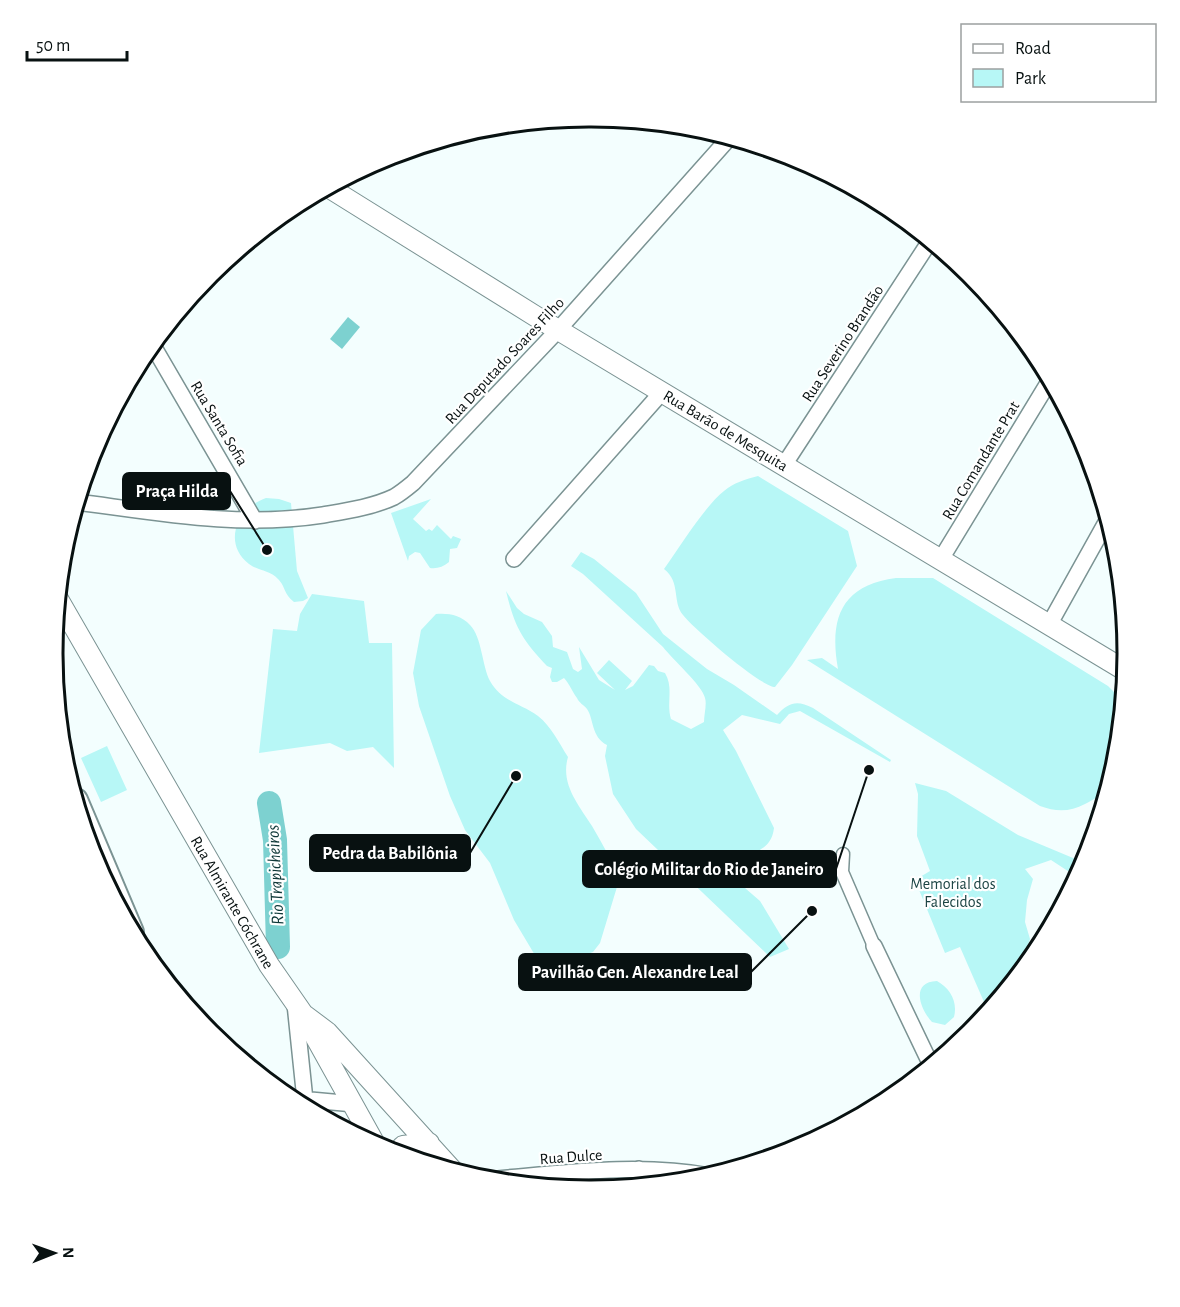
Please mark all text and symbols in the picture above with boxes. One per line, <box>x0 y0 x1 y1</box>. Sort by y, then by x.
scale bar <box>27 24 128 62</box>
legend <box>961 24 1156 102</box>
text: 50 m <box>36 37 70 55</box>
text: Road <box>1015 40 1051 58</box>
text: Park <box>1015 70 1047 88</box>
street label: Rua Severino Brandão <box>799 282 887 405</box>
street label: Rua Deputado Soares Filho <box>442 294 567 427</box>
street label: Rua Santa Sofia <box>188 378 251 469</box>
street label: Rua Barão de Mesquita <box>660 387 790 474</box>
street label: Rua Comandante Prat <box>939 399 1022 523</box>
callout: Praça Hilda <box>123 473 230 509</box>
text: Praça Hilda <box>136 483 219 501</box>
water label: Rio Trapicheiros <box>264 824 288 926</box>
street label: Rua Almirante Cóchrane <box>188 834 277 971</box>
callout: Pedra da Babilônia <box>310 835 470 871</box>
text: Pedra da Babilônia <box>322 845 458 863</box>
callout: Colégio Militar do Rio de Janeiro <box>583 851 836 887</box>
text: Colégio Militar do Rio de Janeiro <box>594 861 824 879</box>
park label: Memorial dos Falecidos <box>910 876 996 910</box>
callout: Pavilhão Gen. Alexandre Leal <box>519 954 751 990</box>
text: Pavilhão Gen. Alexandre Leal <box>531 964 739 982</box>
street label: Rua Dulce <box>539 1147 603 1167</box>
north arrow <box>24 1223 84 1283</box>
text: N <box>60 1247 76 1258</box>

